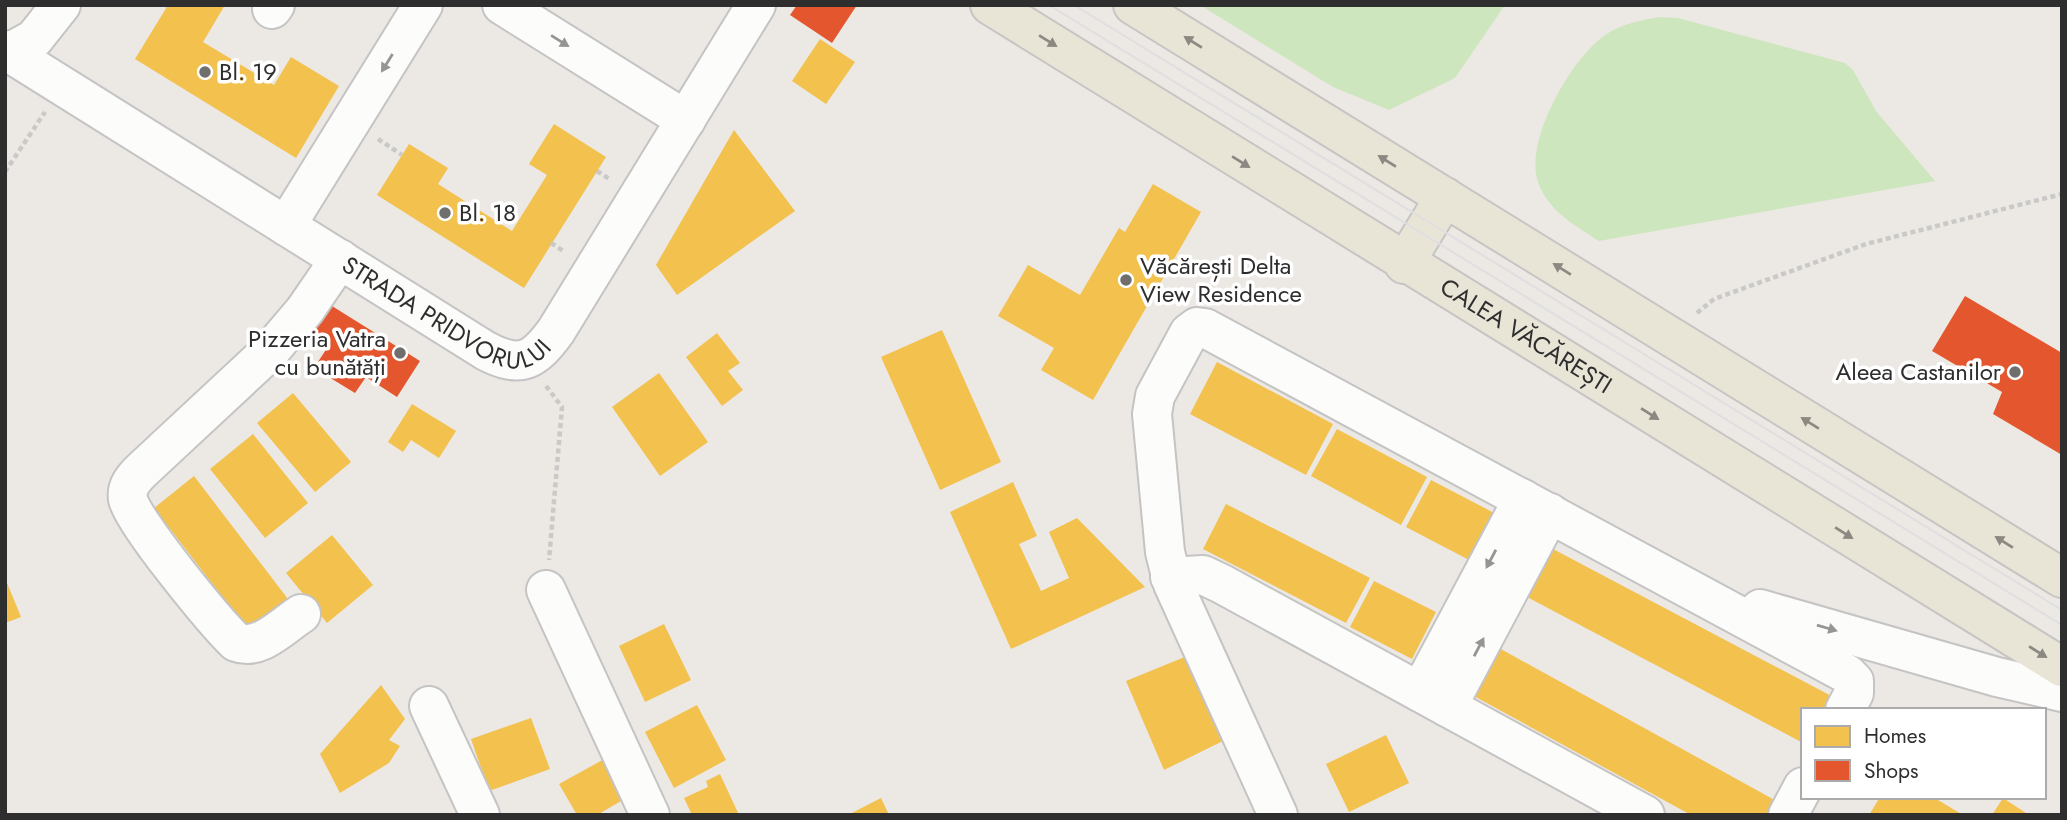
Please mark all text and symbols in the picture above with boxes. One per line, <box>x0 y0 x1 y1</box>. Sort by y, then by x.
one-way arrow <box>550 35 569 48</box>
one-way arrow <box>1038 35 1057 48</box>
one-way arrow <box>1184 36 1203 49</box>
place label: Bl. 19 <box>219 54 277 89</box>
one-way arrow <box>380 54 393 73</box>
marker: Bl. 19 <box>197 64 213 80</box>
one-way arrow <box>1377 155 1397 168</box>
one-way arrow <box>1231 156 1250 169</box>
place label: Bl. 18 <box>459 195 516 230</box>
marker: Bl. 18 <box>437 205 453 221</box>
street label: STRADA PRIDVORULUI <box>335 247 559 378</box>
place label: Văcărești Delta View Residence <box>1140 248 1302 311</box>
one-way arrow <box>1552 263 1571 275</box>
street label: CALEA VĂCĂREȘTI <box>1434 269 1619 402</box>
marker: Văcărești Delta View Residence <box>1118 272 1134 288</box>
place label: Pizzeria Vatra cu bunătăți <box>248 321 386 384</box>
marker: Pizzeria Vatra cu bunătăți <box>392 345 408 361</box>
place label: Aleea Castanilor <box>1836 354 2002 389</box>
marker: Aleea Castanilor <box>2007 364 2023 380</box>
one-way arrow <box>1640 408 1659 421</box>
one-way arrow <box>1801 416 1820 429</box>
one-way arrow <box>1834 527 1853 540</box>
one-way arrow <box>1994 536 2013 549</box>
one-way arrow <box>1485 549 1497 569</box>
one-way arrow <box>1817 624 1838 634</box>
one-way arrow <box>1473 637 1485 656</box>
one-way arrow <box>2028 646 2047 659</box>
legend <box>1801 708 2046 799</box>
text: Homes <box>1864 721 1926 751</box>
text: Shops <box>1864 756 1918 786</box>

